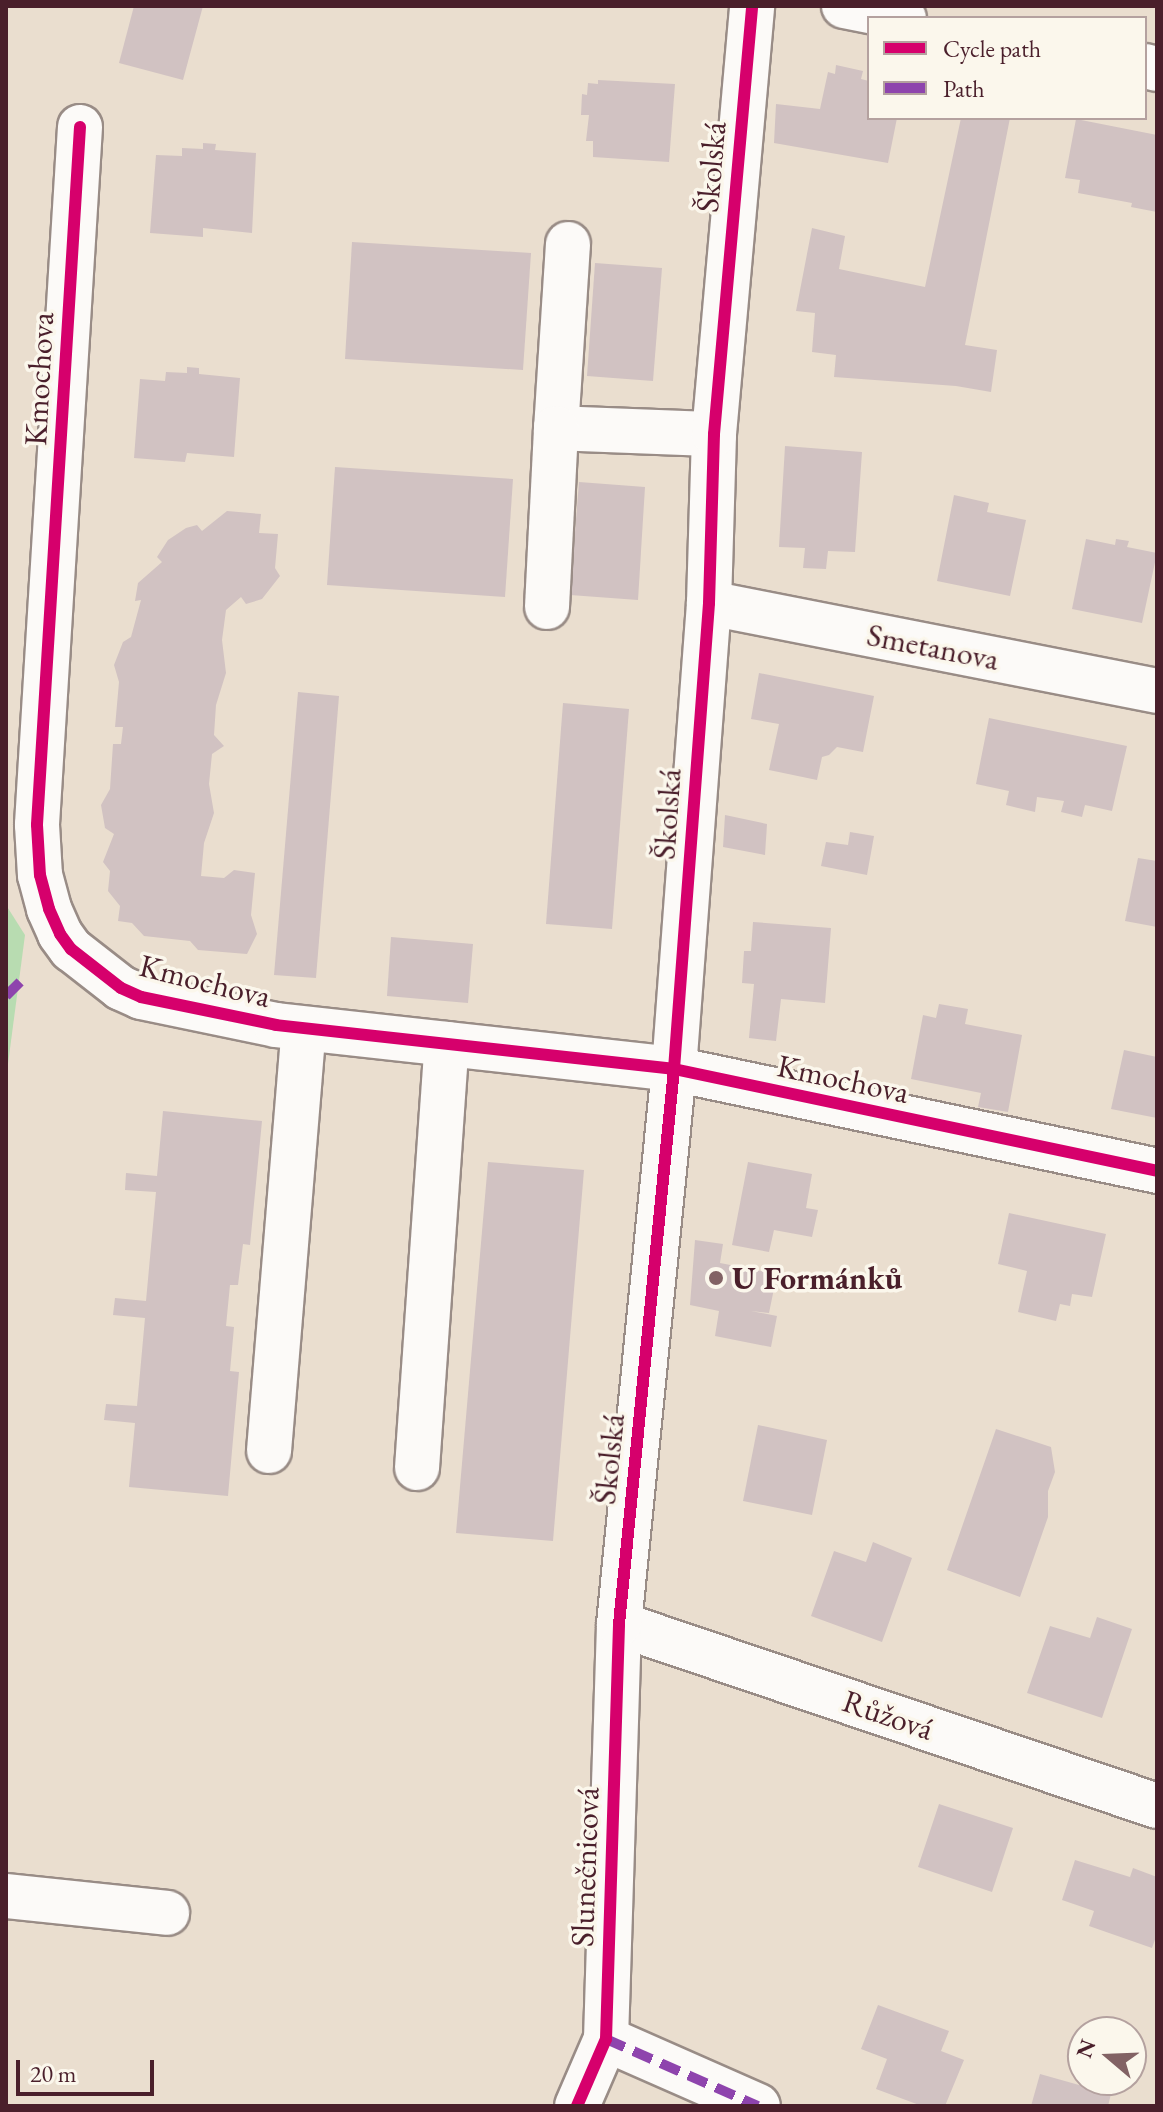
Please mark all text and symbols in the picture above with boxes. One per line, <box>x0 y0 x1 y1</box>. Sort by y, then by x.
legend <box>867 16 1147 120</box>
text: Cycle path <box>943 33 1041 64</box>
text: Path <box>943 73 985 104</box>
street label: Školská <box>688 120 734 214</box>
street label: Kmochova <box>16 311 62 447</box>
street label: Smetanova <box>864 615 1002 679</box>
street label: Školská <box>645 767 689 861</box>
street label: Kmochova <box>135 946 275 1016</box>
street label: Kmochova <box>774 1046 912 1112</box>
place label: U Formánků <box>732 1259 902 1297</box>
marker: U Formánků <box>707 1269 725 1287</box>
street label: Školská <box>585 1412 633 1506</box>
street label: Růžová <box>838 1682 938 1748</box>
street label: Slunečnicová <box>563 1786 607 1948</box>
north arrow <box>1067 2016 1147 2096</box>
text: N <box>1069 2036 1102 2062</box>
scale bar <box>20 2044 158 2094</box>
text: 20 m <box>30 2058 77 2089</box>

